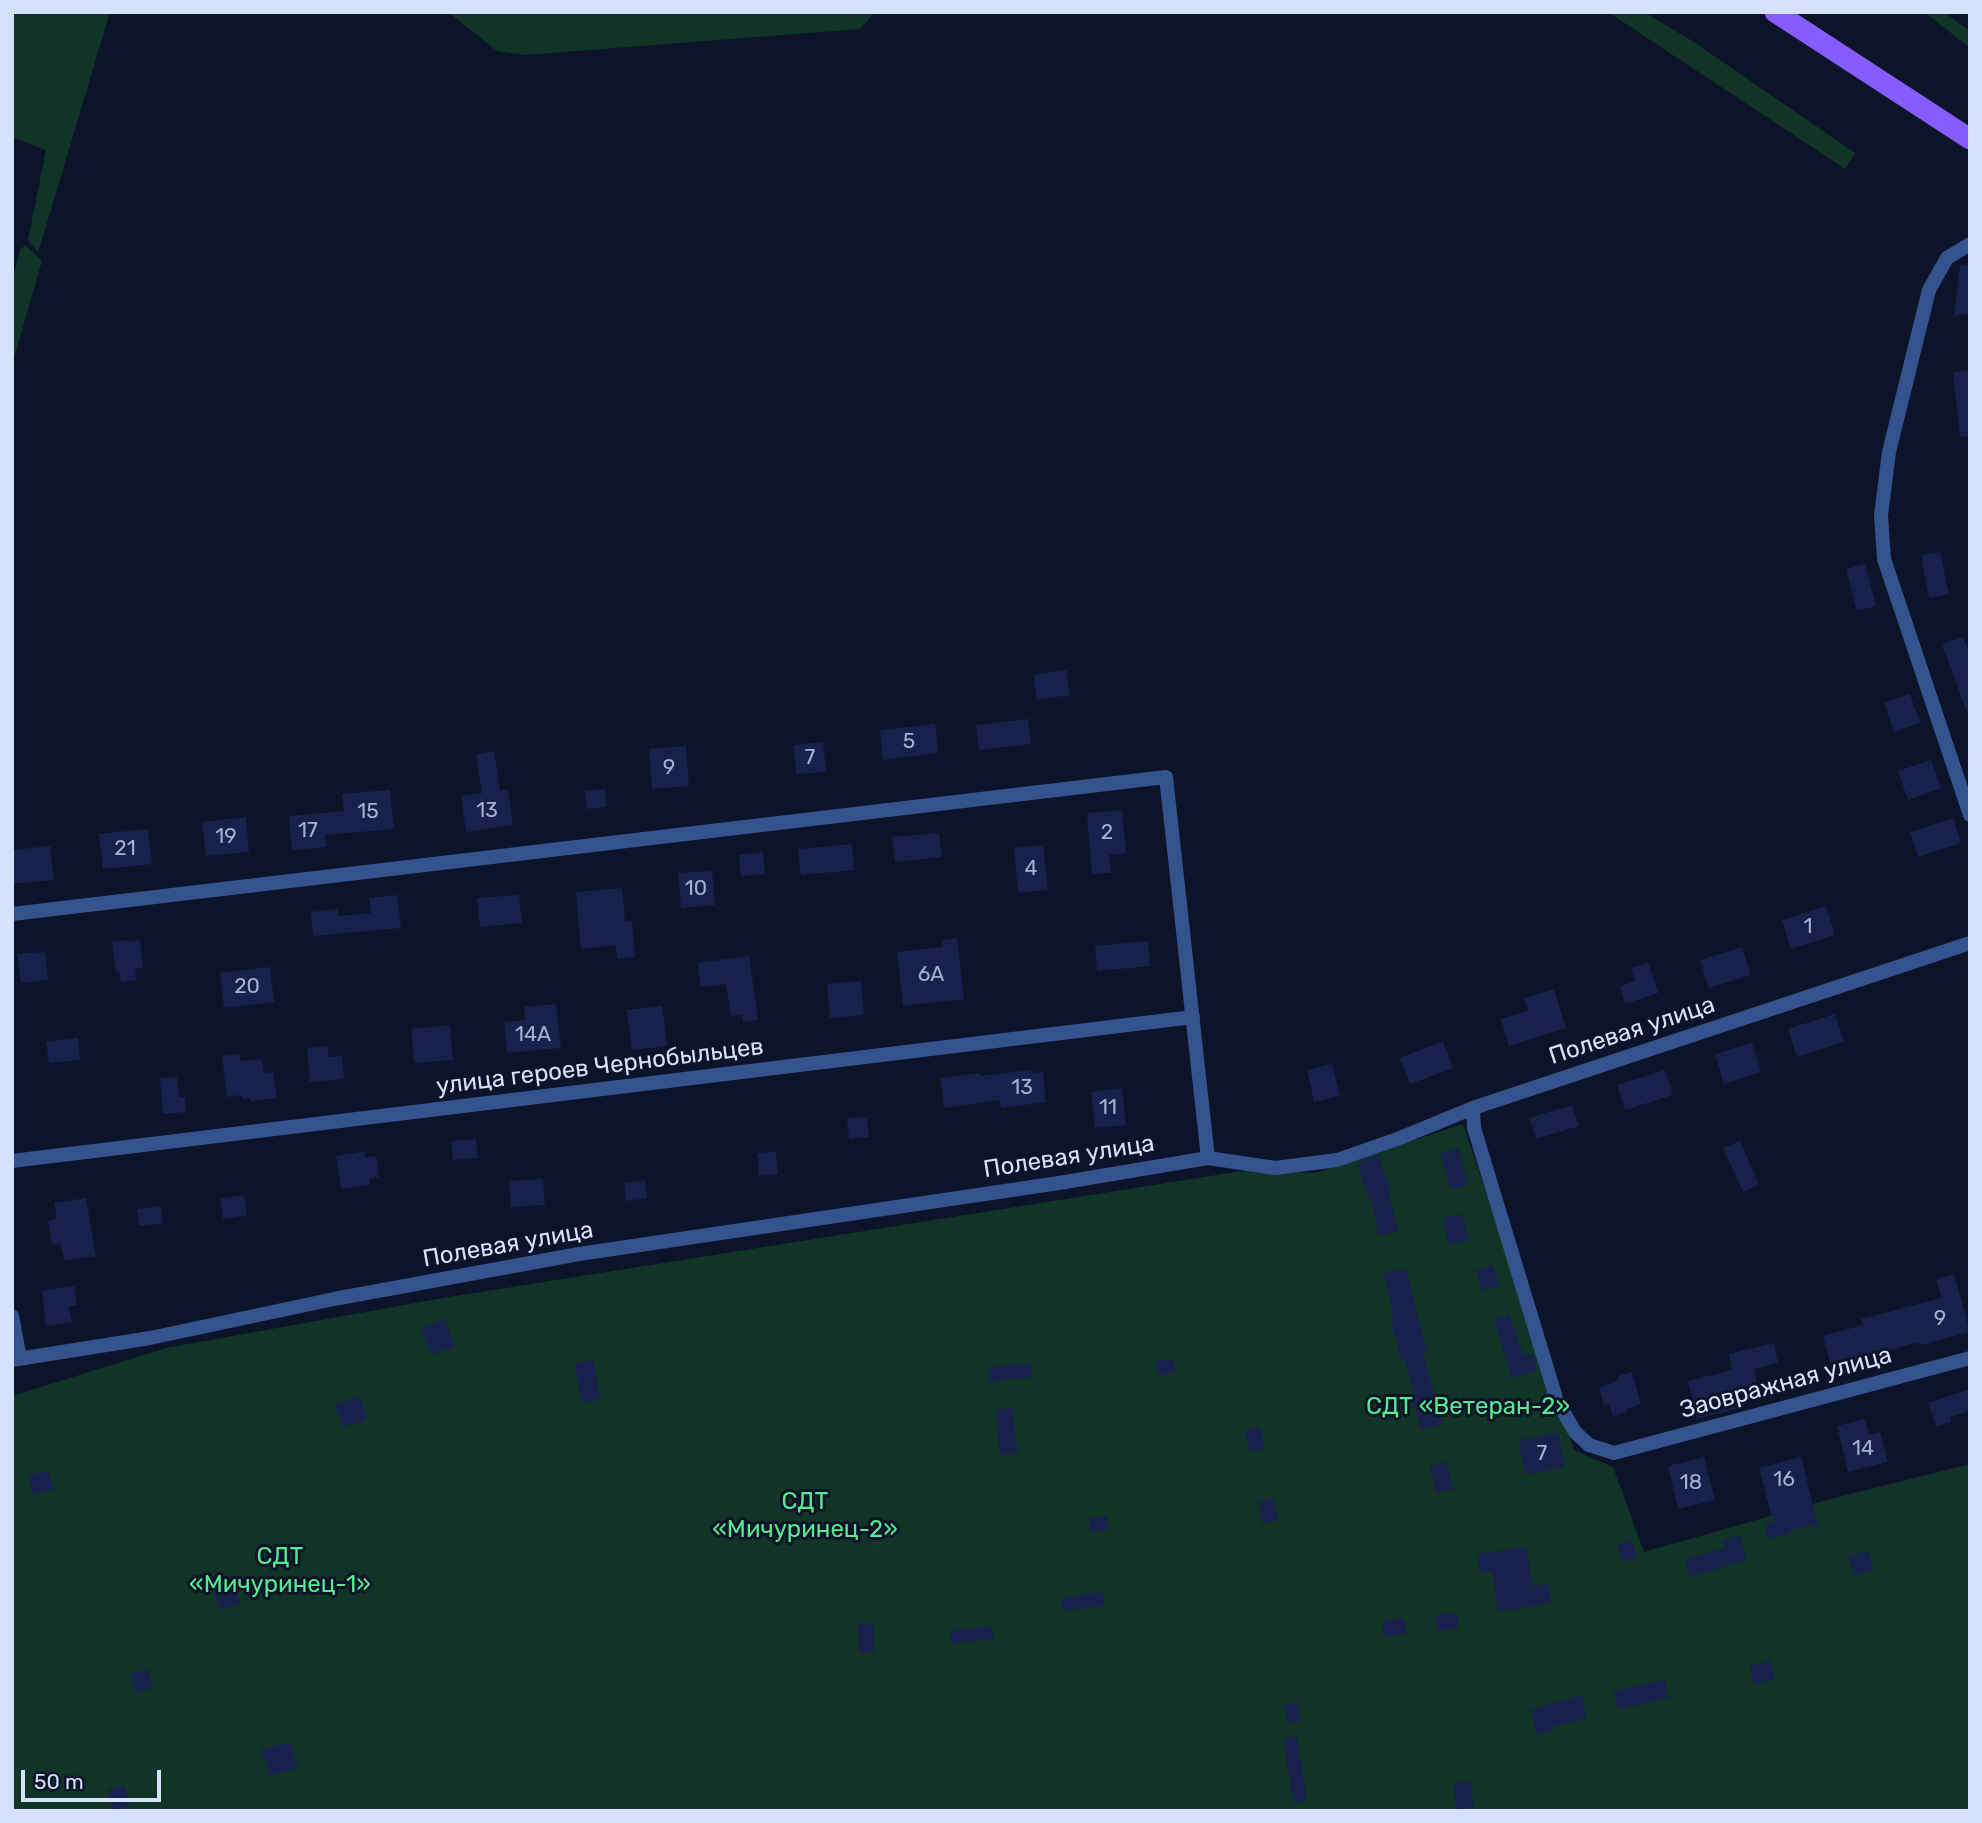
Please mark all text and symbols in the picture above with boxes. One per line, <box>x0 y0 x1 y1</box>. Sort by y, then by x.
house number: 5 <box>903 729 915 755</box>
house number: 7 <box>805 745 815 771</box>
house number: 9 <box>663 755 675 781</box>
house number: 13 <box>476 798 498 824</box>
house number: 15 <box>357 799 379 825</box>
house number: 17 <box>298 818 318 844</box>
house number: 2 <box>1101 820 1113 846</box>
house number: 19 <box>215 824 237 850</box>
house number: 21 <box>114 836 136 862</box>
house number: 4 <box>1024 856 1038 882</box>
house number: 10 <box>685 876 707 902</box>
house number: 1 <box>1804 914 1812 940</box>
house number: 6А <box>918 962 944 988</box>
house number: 20 <box>234 974 260 1000</box>
street label: Полевая улица <box>1545 991 1719 1071</box>
house number: 14А <box>515 1022 551 1048</box>
street label: улица героев Чернобыльцев <box>435 1033 765 1101</box>
house number: 13 <box>1011 1075 1033 1101</box>
house number: 11 <box>1099 1095 1117 1121</box>
street label: Полевая улица <box>981 1129 1157 1185</box>
street label: Полевая улица <box>420 1216 596 1274</box>
house number: 9 <box>1934 1306 1946 1332</box>
street label: Заовражная улица <box>1677 1341 1895 1425</box>
park label: СДТ «Ветеран-2» <box>1366 1393 1570 1421</box>
house number: 14 <box>1852 1436 1874 1462</box>
house number: 7 <box>1537 1441 1547 1467</box>
house number: 16 <box>1773 1467 1795 1493</box>
house number: 18 <box>1680 1470 1702 1496</box>
park label: СДТ «Мичуринец-2» <box>712 1488 898 1544</box>
park label: СДТ «Мичуринец-1» <box>189 1543 371 1599</box>
scale bar <box>24 1756 164 1800</box>
text: 50 m <box>34 1769 84 1794</box>

